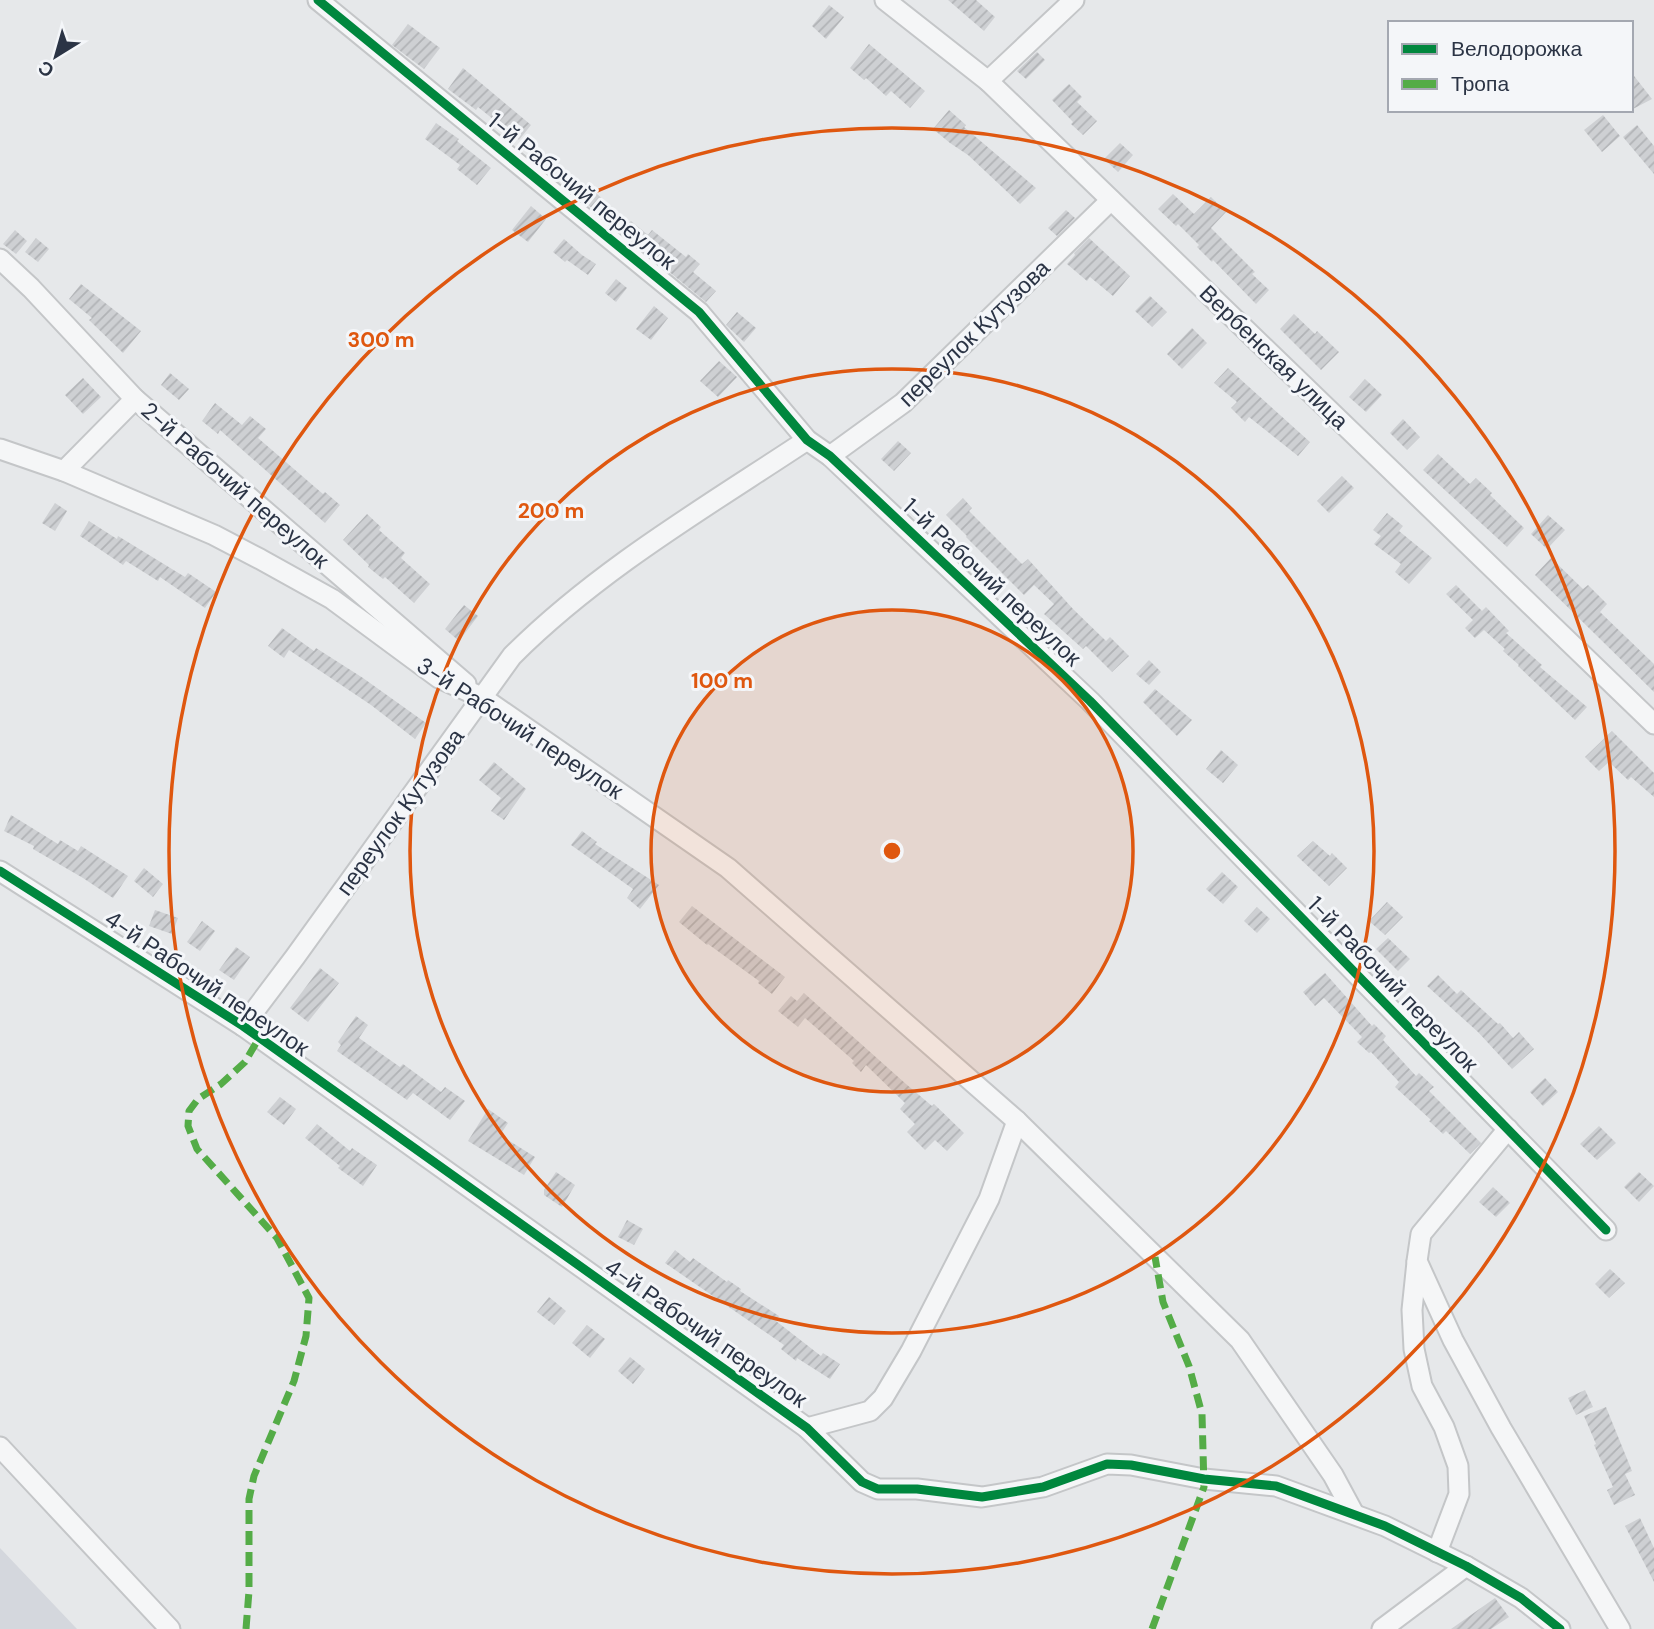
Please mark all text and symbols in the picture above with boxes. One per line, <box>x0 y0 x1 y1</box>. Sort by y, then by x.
north arrow <box>21 21 91 91</box>
legend <box>1388 21 1633 112</box>
text: Велодорожка <box>1451 35 1582 63</box>
text: С <box>33 55 59 83</box>
text: Тропа <box>1451 70 1509 98</box>
street label: 1-й Рабочий переулок <box>482 106 683 277</box>
street label: переулок Кутузова <box>892 253 1056 413</box>
street label: Вербенская улица <box>1193 278 1355 436</box>
text: 300 m <box>348 326 414 354</box>
street label: 2-й Рабочий переулок <box>135 395 336 575</box>
street label: 1-й Рабочий переулок <box>896 491 1088 673</box>
text: 200 m <box>518 497 584 525</box>
street label: 3-й Рабочий переулок <box>411 650 629 806</box>
text: 100 m <box>691 667 753 695</box>
street label: переулок Кутузова <box>329 722 471 901</box>
centre of rings <box>880 839 904 863</box>
street label: 1-й Рабочий переулок <box>1301 890 1485 1079</box>
street label: 4-й Рабочий переулок <box>99 903 316 1063</box>
street label: 4-й Рабочий переулок <box>599 1252 814 1415</box>

